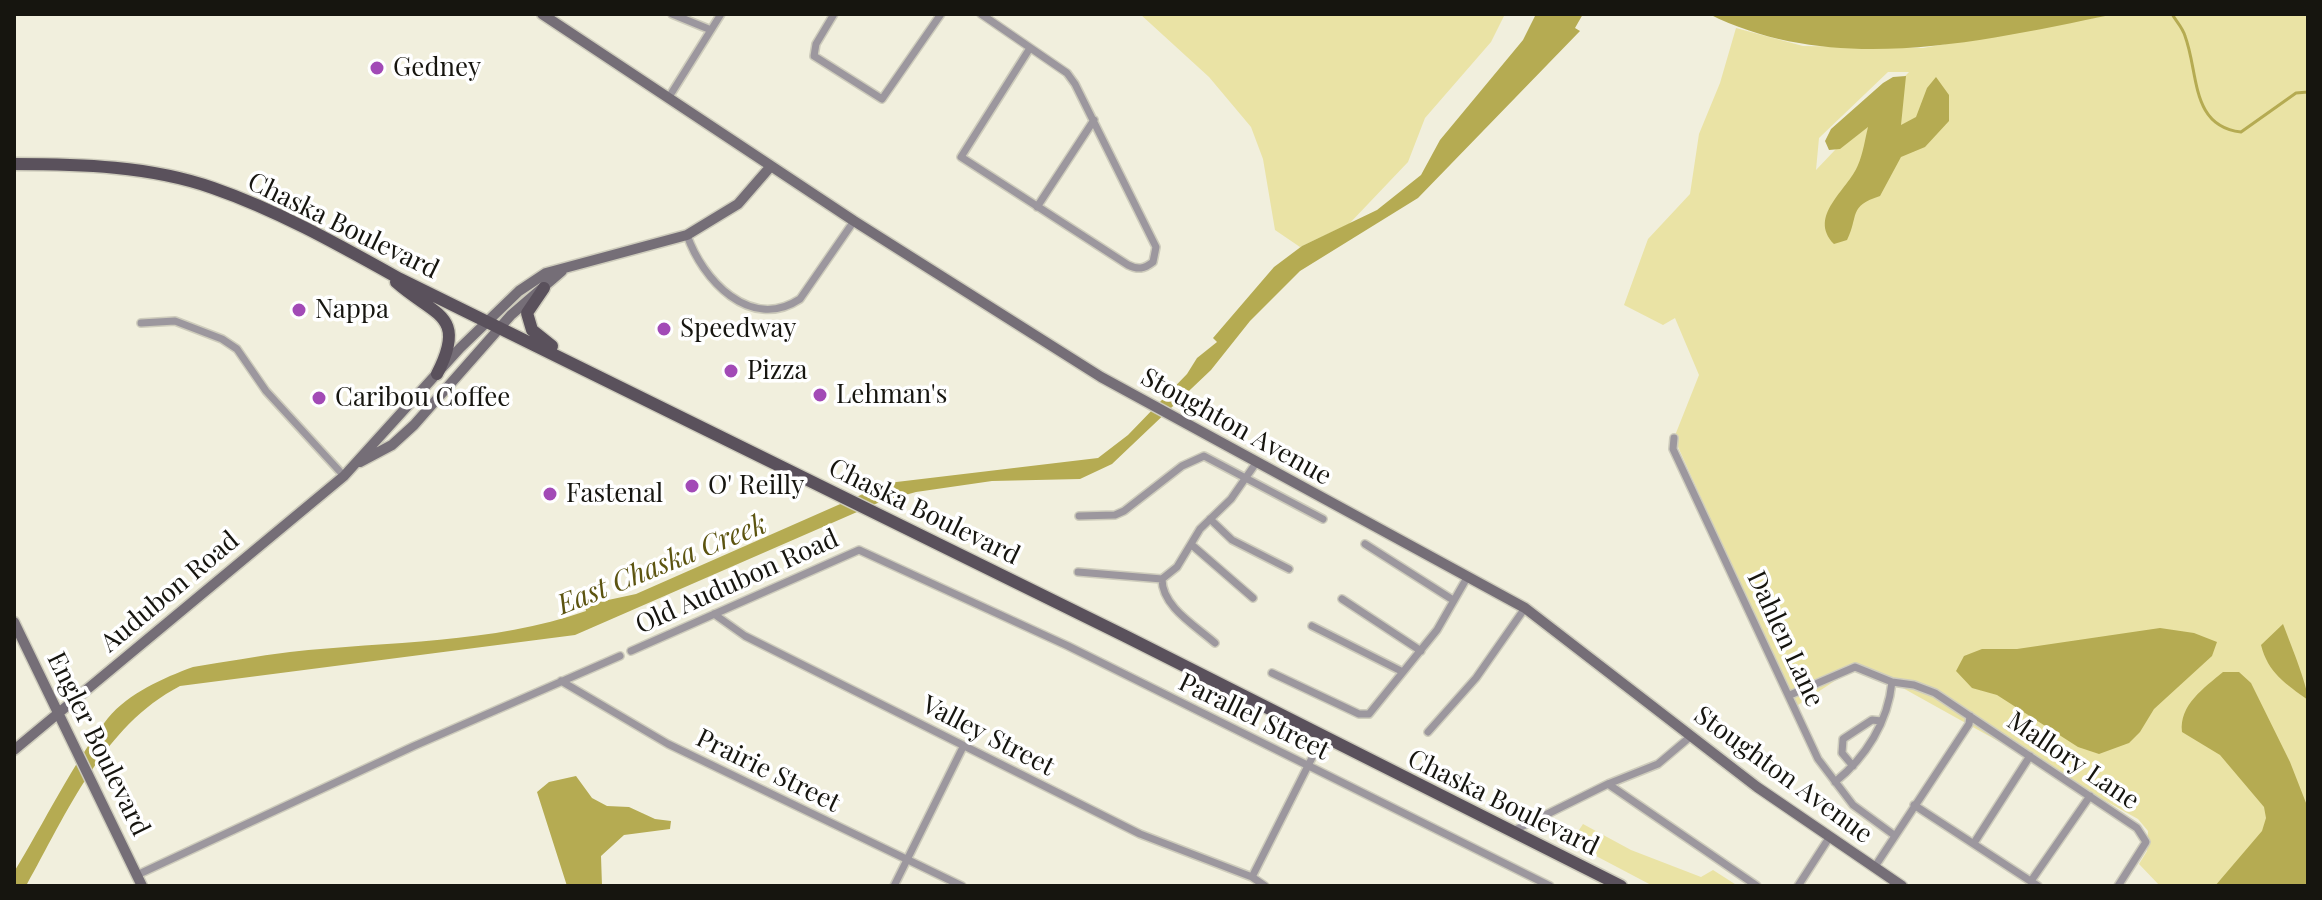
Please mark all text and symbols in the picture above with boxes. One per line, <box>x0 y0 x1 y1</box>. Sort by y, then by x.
place label: Gedney <box>393 52 481 84</box>
marker: Gedney <box>368 59 386 77</box>
street label: Chaska Boulevard <box>242 166 444 286</box>
place label: Nappa <box>315 294 389 326</box>
marker: Nappa <box>290 301 308 319</box>
place label: Speedway <box>680 313 796 345</box>
marker: Speedway <box>655 320 673 338</box>
place label: Pizza <box>747 355 808 387</box>
marker: Pizza <box>722 362 740 380</box>
street label: Stoughton Avenue <box>1135 362 1337 492</box>
place label: Lehman's <box>836 379 947 411</box>
place label: Caribou Coffee <box>335 382 510 414</box>
marker: Lehman's <box>811 386 829 404</box>
marker: Caribou Coffee <box>310 389 328 407</box>
street label: Chaska Boulevard <box>823 452 1025 572</box>
place label: O' Reilly <box>708 470 804 502</box>
marker: O' Reilly <box>683 477 701 495</box>
place label: Fastenal <box>566 478 663 510</box>
marker: Fastenal <box>541 485 559 503</box>
water label: East Chaska Creek <box>552 508 772 622</box>
street label: Old Audubon Road <box>631 523 843 641</box>
street label: Audubon Road <box>94 525 246 659</box>
street label: Dahlen Lane <box>1740 566 1830 712</box>
street label: Engler Boulevard <box>40 647 156 841</box>
street label: Parallel Street <box>1173 667 1335 767</box>
street label: Valley Street <box>916 689 1060 783</box>
street label: Stoughton Avenue <box>1688 700 1878 850</box>
street label: Mallory Lane <box>2001 705 2145 817</box>
street label: Prairie Street <box>691 723 845 819</box>
street label: Chaska Boulevard <box>1402 743 1604 863</box>

